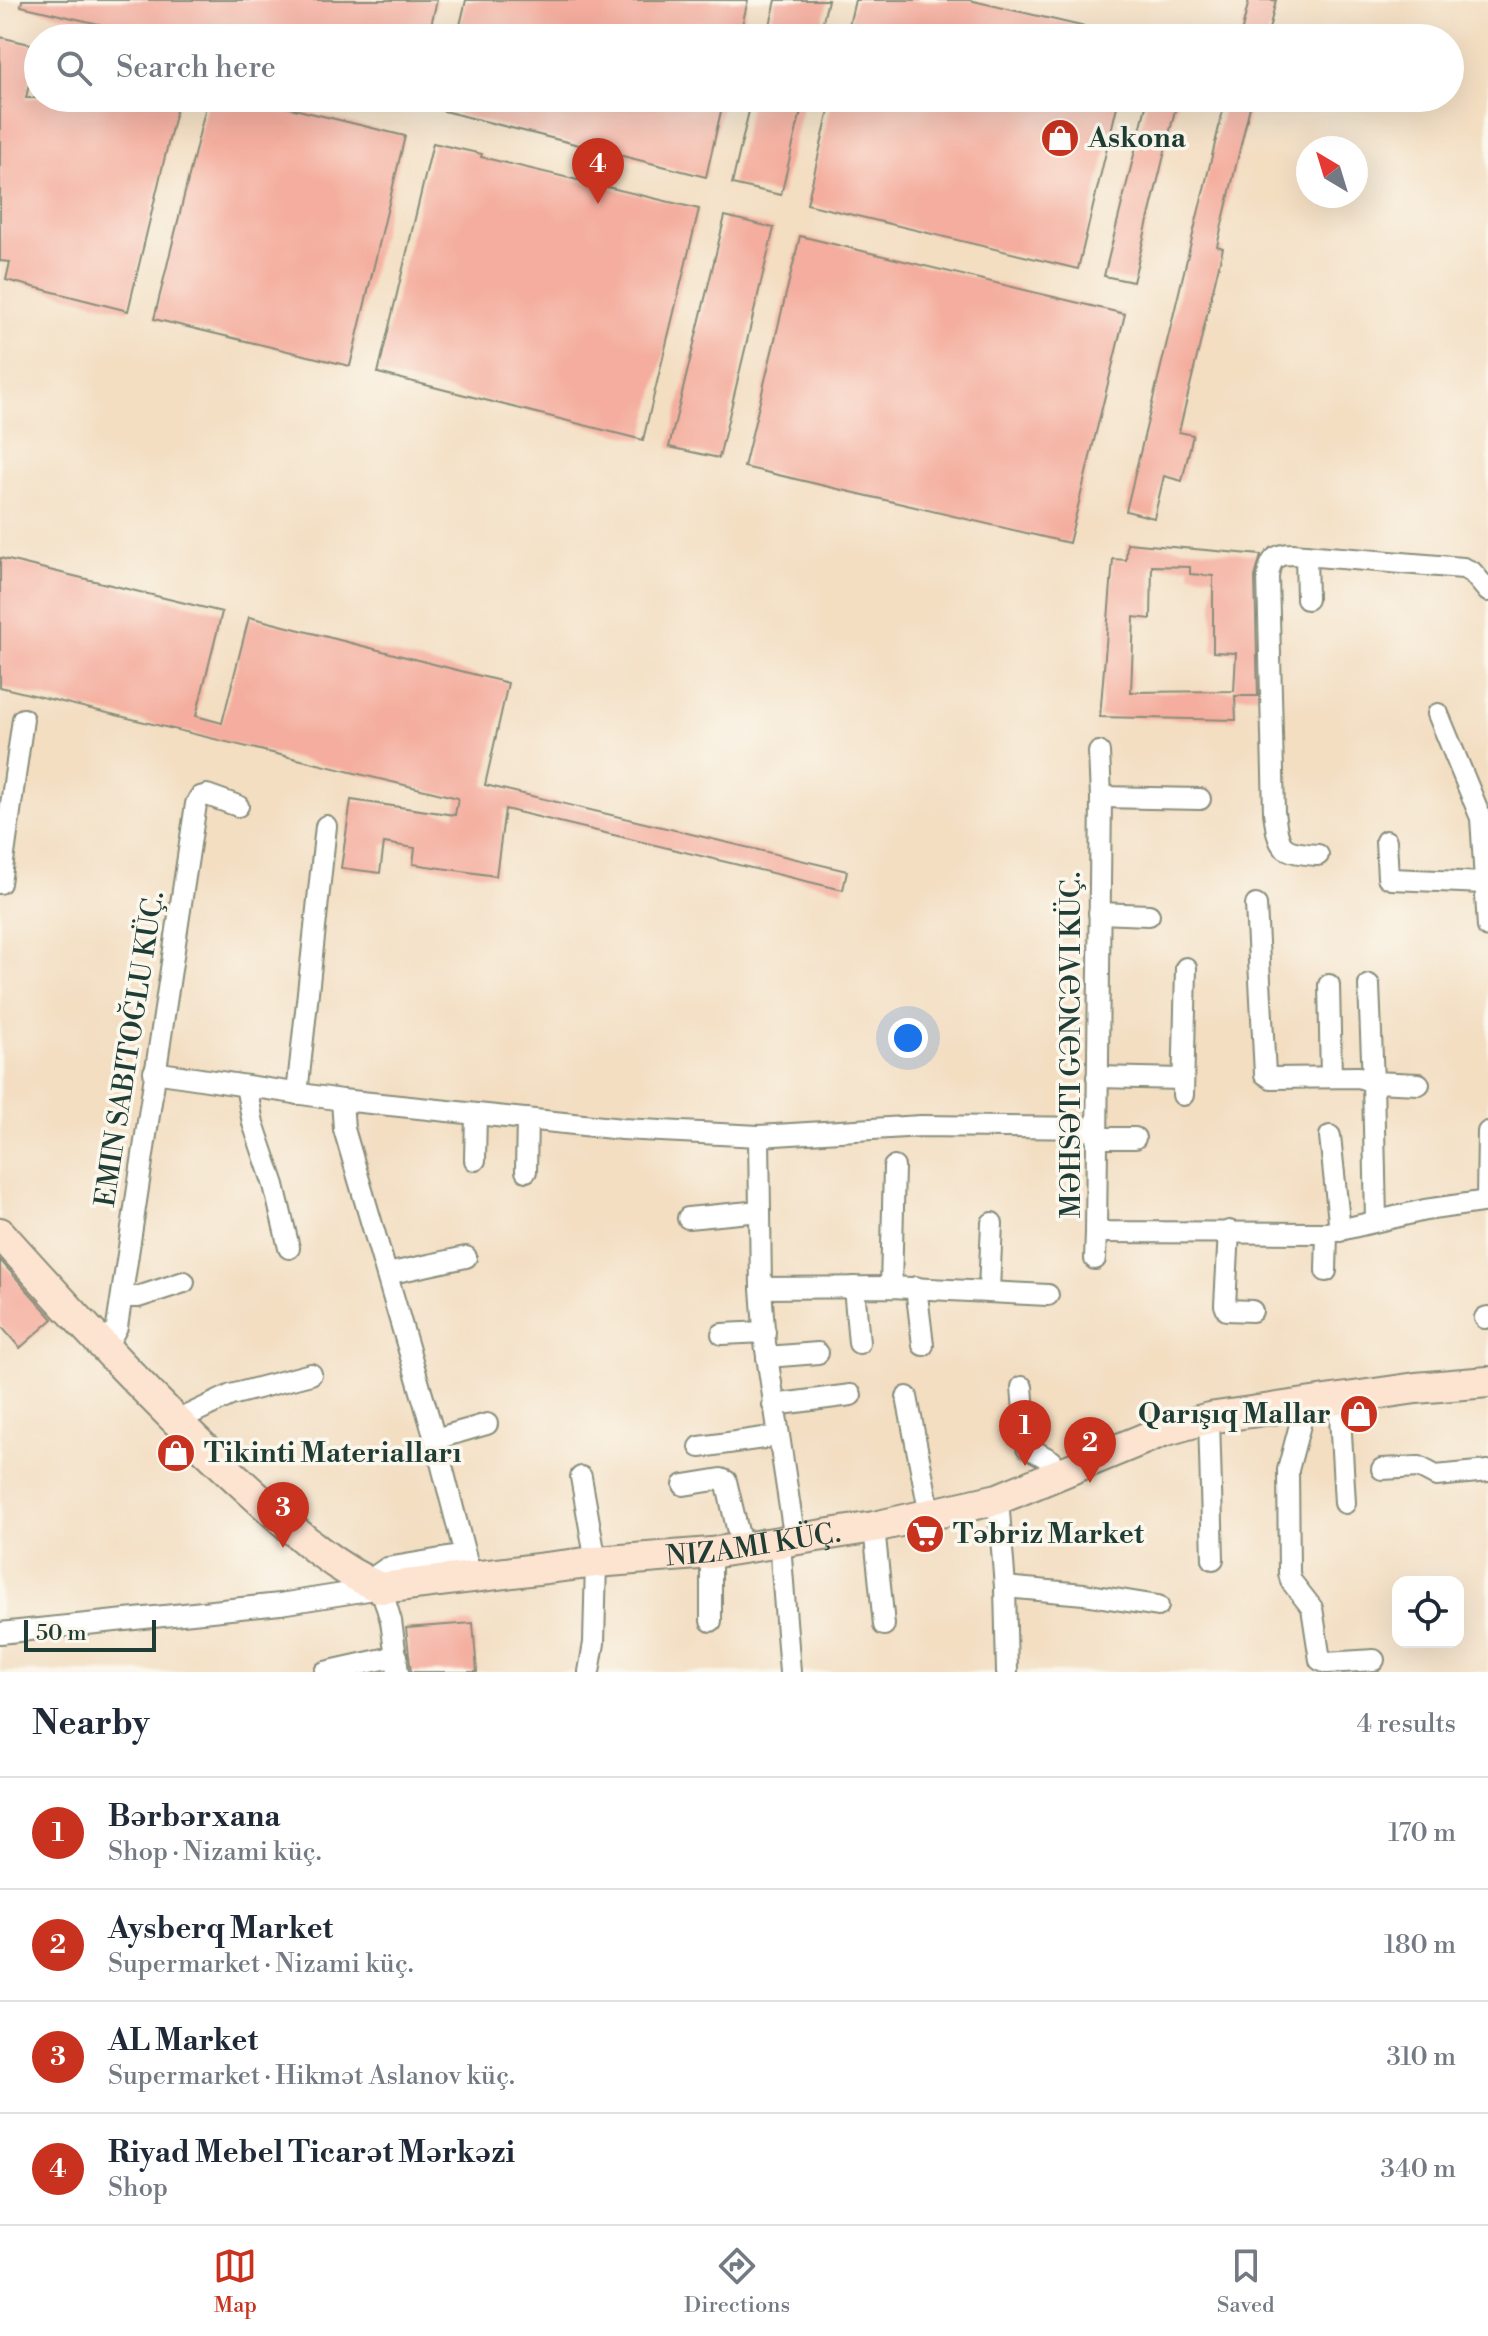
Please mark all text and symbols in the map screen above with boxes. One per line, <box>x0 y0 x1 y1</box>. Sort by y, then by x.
search box <box>24 24 1464 112</box>
icon: search <box>52 46 96 90</box>
text: Search here <box>116 49 276 87</box>
shop icon: Askona <box>1039 117 1081 159</box>
place label: Askona <box>1087 121 1187 156</box>
north arrow <box>1296 136 1368 208</box>
pin: 4 <box>572 138 624 204</box>
street label: MƏHSƏTI GƏNCƏVI KÜÇ. <box>1053 872 1089 1218</box>
street label: EMIN SABITOĞLU KÜÇ. <box>86 888 172 1209</box>
your location <box>888 1018 928 1058</box>
shop icon: Qarışıq Mallar <box>1338 1393 1380 1435</box>
place label: Qarışıq Mallar <box>1138 1397 1331 1432</box>
pin: 1 <box>999 1400 1051 1466</box>
pin: 2 <box>1064 1417 1116 1483</box>
shop icon: Tikinti Materialları <box>155 1432 197 1474</box>
place label: Tikinti Materialları <box>204 1436 461 1471</box>
pin: 3 <box>257 1482 309 1548</box>
supermarket icon: Təbriz Market <box>904 1513 946 1555</box>
street label: NIZAMI KÜÇ. <box>664 1515 843 1574</box>
place label: Təbriz Market <box>953 1517 1145 1552</box>
map controls <box>1392 1576 1464 1648</box>
button: locate <box>1392 1576 1464 1648</box>
scale bar <box>24 1616 156 1652</box>
text: 50 m <box>36 1620 87 1647</box>
text: Nearby <box>32 1703 150 1745</box>
text: 4 results <box>1357 1708 1456 1740</box>
text: Bərbərxana <box>108 1798 281 1836</box>
text: 1 <box>52 1817 64 1849</box>
text: 170 m <box>1388 1817 1456 1849</box>
text: Shop · Nizami küç. <box>108 1836 322 1868</box>
text: Aysberq Market <box>108 1910 333 1948</box>
text: 2 <box>50 1929 66 1961</box>
text: 180 m <box>1384 1929 1456 1961</box>
text: Supermarket · Nizami küç. <box>108 1948 414 1980</box>
text: AL Market <box>108 2022 258 2060</box>
text: 3 <box>50 2041 66 2073</box>
text: 310 m <box>1387 2041 1456 2073</box>
text: Supermarket · Hikmət Aslanov küç. <box>108 2060 515 2092</box>
text: Riyad Mebel Ticarət Mərkəzi <box>108 2134 515 2172</box>
text: 4 <box>49 2153 67 2185</box>
text: 340 m <box>1380 2153 1456 2185</box>
text: Shop <box>108 2172 168 2204</box>
tab: Map <box>213 2244 257 2319</box>
tab: Directions <box>684 2244 790 2319</box>
tab: Saved <box>1217 2244 1275 2319</box>

